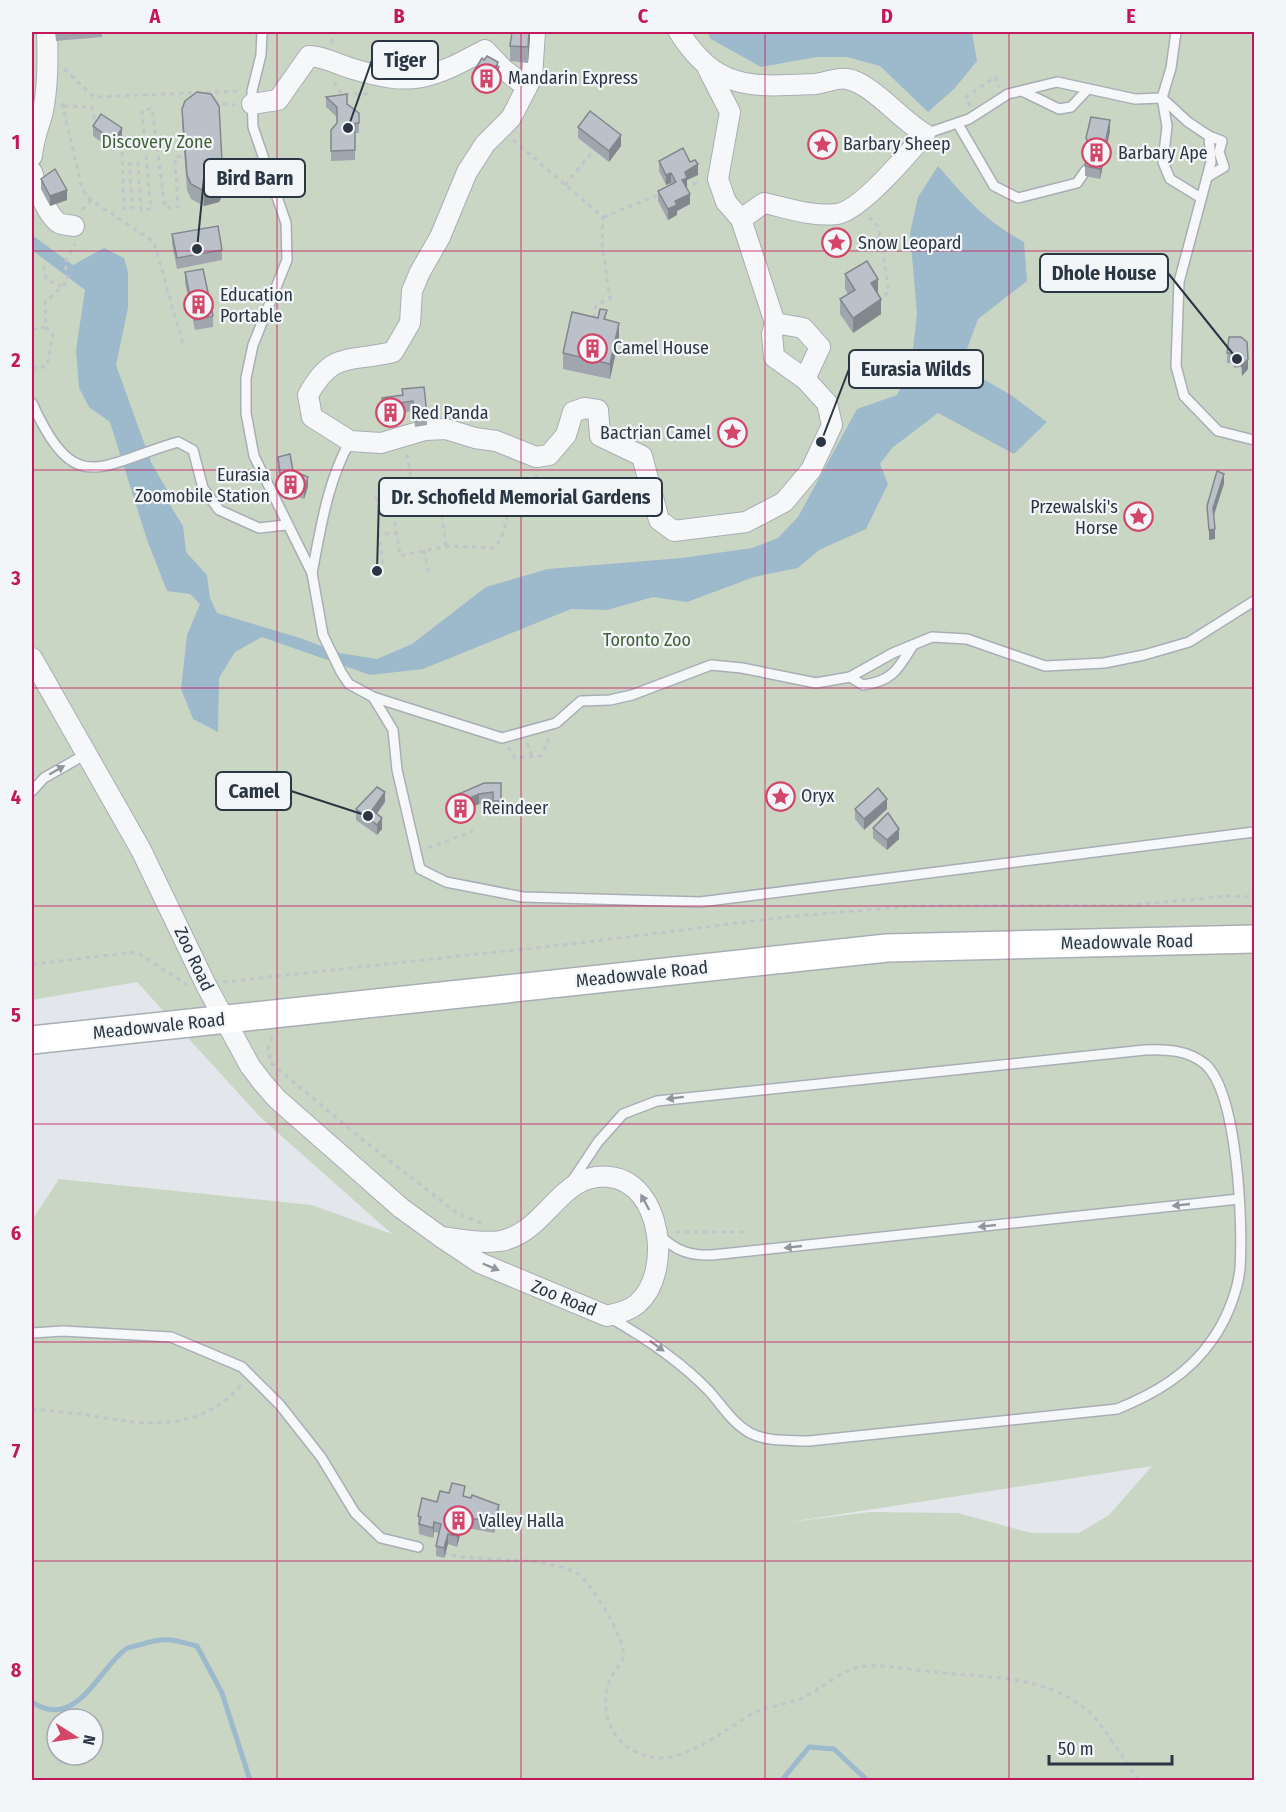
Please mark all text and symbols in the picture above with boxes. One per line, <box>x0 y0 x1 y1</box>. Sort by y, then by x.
text: A <box>149 4 162 28</box>
text: B <box>393 4 405 28</box>
text: C <box>638 4 649 28</box>
text: D <box>881 4 893 28</box>
text: E <box>1126 4 1136 28</box>
callout: Tiger <box>372 41 438 79</box>
text: Tiger <box>384 48 427 72</box>
building icon: Mandarin Express <box>471 62 503 94</box>
place label: Mandarin Express <box>508 67 638 89</box>
place icon: Barbary Sheep <box>806 128 838 160</box>
text: 1 <box>12 130 20 154</box>
park label: Discovery Zone <box>102 131 212 153</box>
place label: Barbary Sheep <box>843 133 951 155</box>
building icon: Barbary Ape <box>1081 137 1113 169</box>
place label: Barbary Ape <box>1118 142 1208 164</box>
callout: Bird Barn <box>204 159 305 197</box>
text: Bird Barn <box>216 166 294 190</box>
place icon: Snow Leopard <box>821 227 853 259</box>
place label: Snow Leopard <box>858 232 962 254</box>
callout: Dhole House <box>1040 254 1168 292</box>
text: Dhole House <box>1052 261 1156 285</box>
place label: Education Portable <box>220 284 293 327</box>
building icon: Education Portable <box>183 289 215 321</box>
building icon: Camel House <box>576 332 608 364</box>
place label: Camel House <box>613 337 709 359</box>
text: 2 <box>10 348 21 372</box>
callout: Eurasia Wilds <box>849 350 983 388</box>
text: Eurasia Wilds <box>861 357 971 381</box>
building icon: Red Panda <box>374 397 406 429</box>
place label: Red Panda <box>411 402 489 424</box>
place icon: Bactrian Camel <box>716 417 748 449</box>
place label: Bactrian Camel <box>600 422 711 444</box>
place label: Eurasia Zoomobile Station <box>135 464 270 507</box>
building icon: Eurasia Zoomobile Station <box>275 469 307 501</box>
callout: Dr. Schofield Memorial Gardens <box>379 478 662 516</box>
text: Dr. Schofield Memorial Gardens <box>391 485 651 509</box>
place label: Przewalski's Horse <box>1030 496 1118 539</box>
place icon: Przewalski's Horse <box>1123 501 1155 533</box>
text: 3 <box>10 566 21 590</box>
park label: Toronto Zoo <box>603 629 691 651</box>
one-way arrow <box>49 765 65 776</box>
callout: Camel <box>216 772 291 810</box>
text: Camel <box>228 779 280 803</box>
place icon: Oryx <box>764 780 796 812</box>
text: 4 <box>11 785 21 809</box>
place label: Oryx <box>801 785 835 807</box>
building icon: Reindeer <box>445 792 477 824</box>
place label: Reindeer <box>482 797 549 819</box>
street label: Zoo Road <box>170 923 218 995</box>
street label: Meadowvale Road <box>1060 930 1194 954</box>
street label: Meadowvale Road <box>575 956 709 992</box>
text: 5 <box>11 1003 21 1027</box>
street label: Meadowvale Road <box>92 1008 226 1044</box>
one-way arrow <box>666 1094 685 1103</box>
one-way arrow <box>640 1193 650 1210</box>
one-way arrow <box>1171 1200 1190 1210</box>
text: 6 <box>11 1221 21 1245</box>
one-way arrow <box>978 1221 997 1231</box>
one-way arrow <box>784 1242 803 1252</box>
one-way arrow <box>482 1262 500 1272</box>
street label: Zoo Road <box>528 1275 600 1321</box>
one-way arrow <box>649 1340 665 1352</box>
text: 7 <box>12 1439 21 1463</box>
building icon: Valley Halla <box>442 1505 474 1537</box>
place label: Valley Halla <box>479 1510 565 1532</box>
text: 8 <box>11 1658 22 1682</box>
north arrow <box>45 1707 105 1767</box>
scale bar <box>1049 1728 1172 1766</box>
text: N <box>79 1733 99 1747</box>
text: 50 m <box>1058 1738 1094 1760</box>

